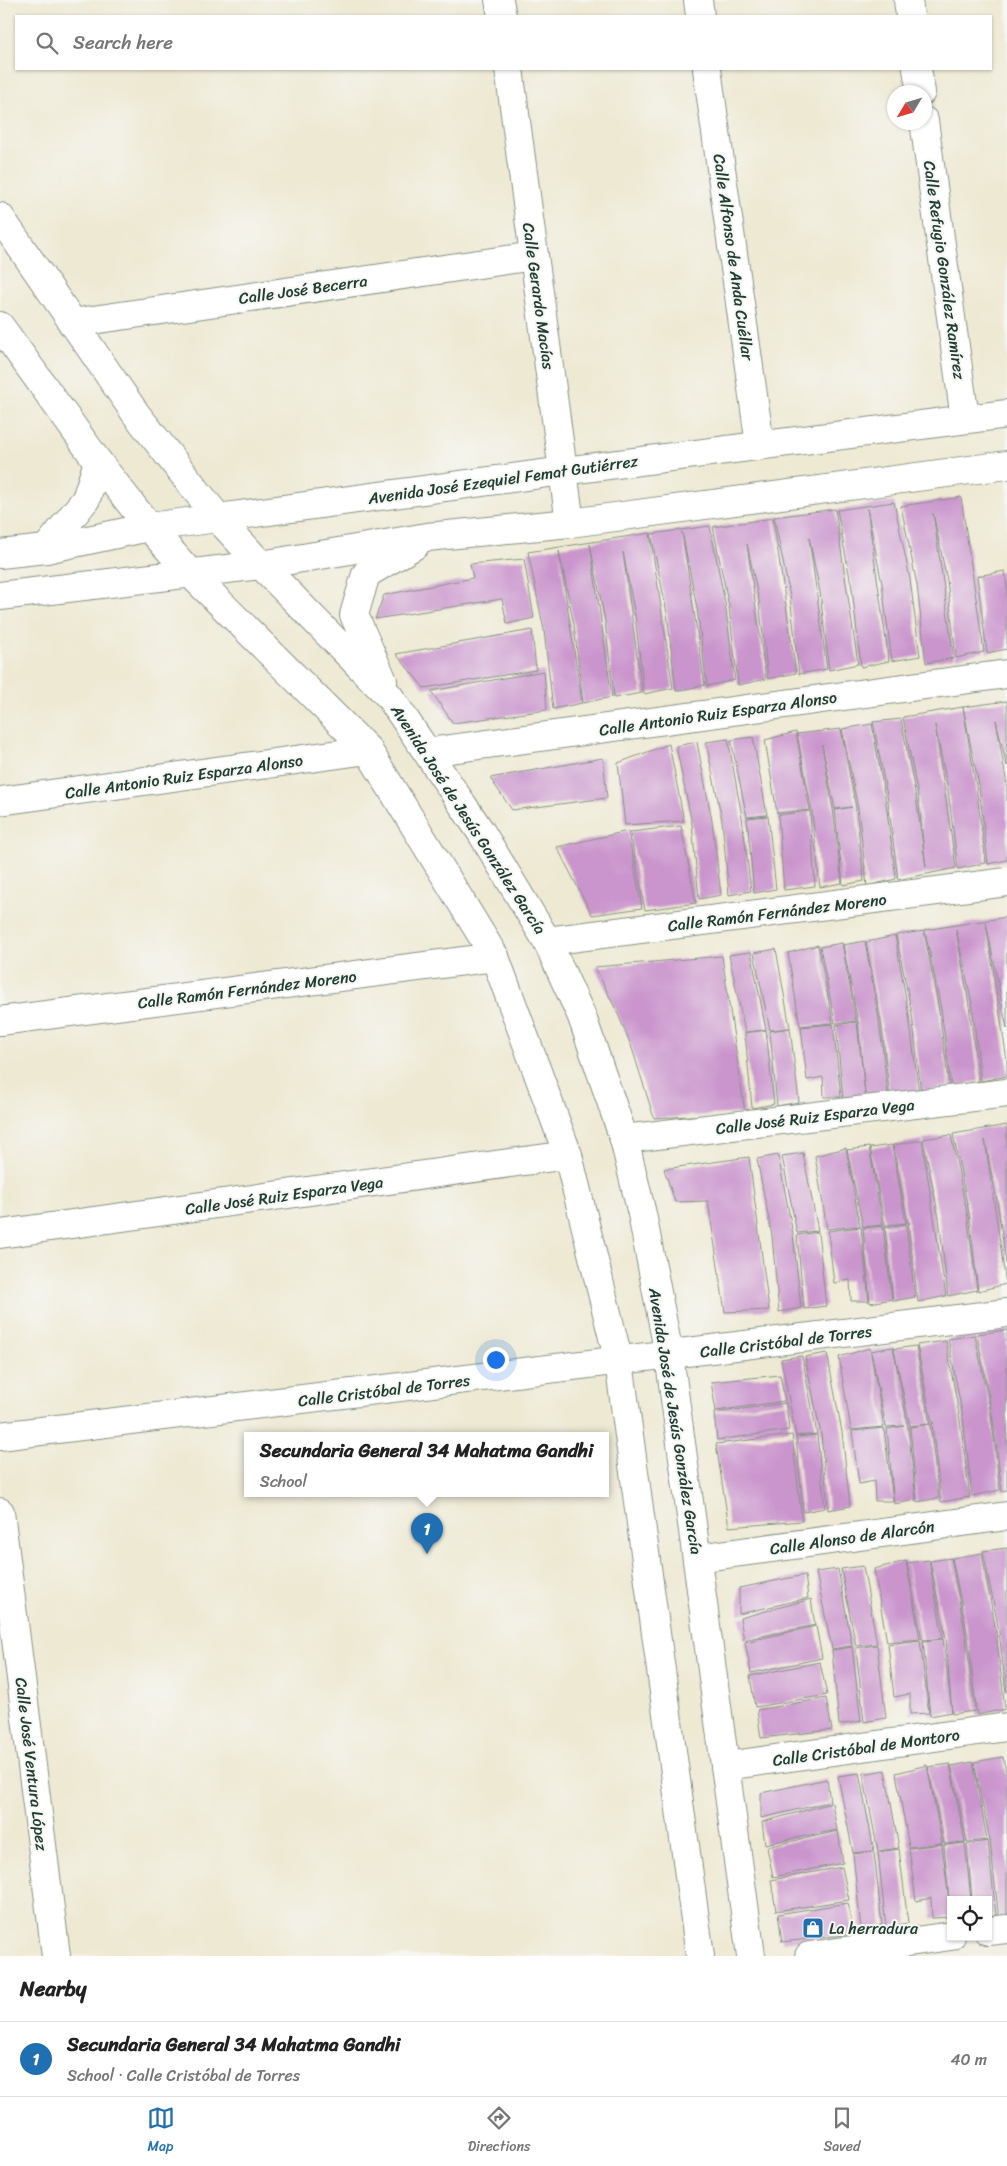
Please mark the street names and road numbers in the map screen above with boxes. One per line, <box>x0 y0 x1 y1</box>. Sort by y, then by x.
street label: Calle Alfonso de Anda Cuéllar <box>705 152 763 364</box>
street label: Calle Refugio González Ramírez <box>915 159 974 382</box>
street label: Calle Gerardo Macías <box>514 221 563 372</box>
street label: Calle José Becerra <box>237 266 369 313</box>
street label: Avenida José Ezequiel Femat Gutiérrez <box>365 446 640 513</box>
street label: Calle Antonio Ruiz Esparza Alonso <box>597 682 839 745</box>
street label: Avenida José de Jesús González García <box>382 697 554 940</box>
street label: Calle Antonio Ruiz Esparza Alonso <box>63 745 305 808</box>
street label: Calle Ramón Fernández Moreno <box>666 885 888 940</box>
street label: Calle Ramón Fernández Moreno <box>136 962 358 1017</box>
street label: Calle José Ruiz Esparza Vega <box>714 1090 916 1143</box>
street label: Calle José Ruiz Esparza Vega <box>183 1167 385 1224</box>
street label: Avenida José de Jesús González García <box>640 1285 711 1557</box>
street label: Calle Cristóbal de Torres <box>698 1316 874 1366</box>
street label: Calle Cristóbal de Torres <box>296 1365 472 1415</box>
street label: Calle Alonso de Alarcón <box>768 1512 937 1563</box>
street label: Calle José Ventura López <box>6 1676 57 1853</box>
street label: Calle Cristóbal de Montoro <box>771 1720 961 1775</box>

